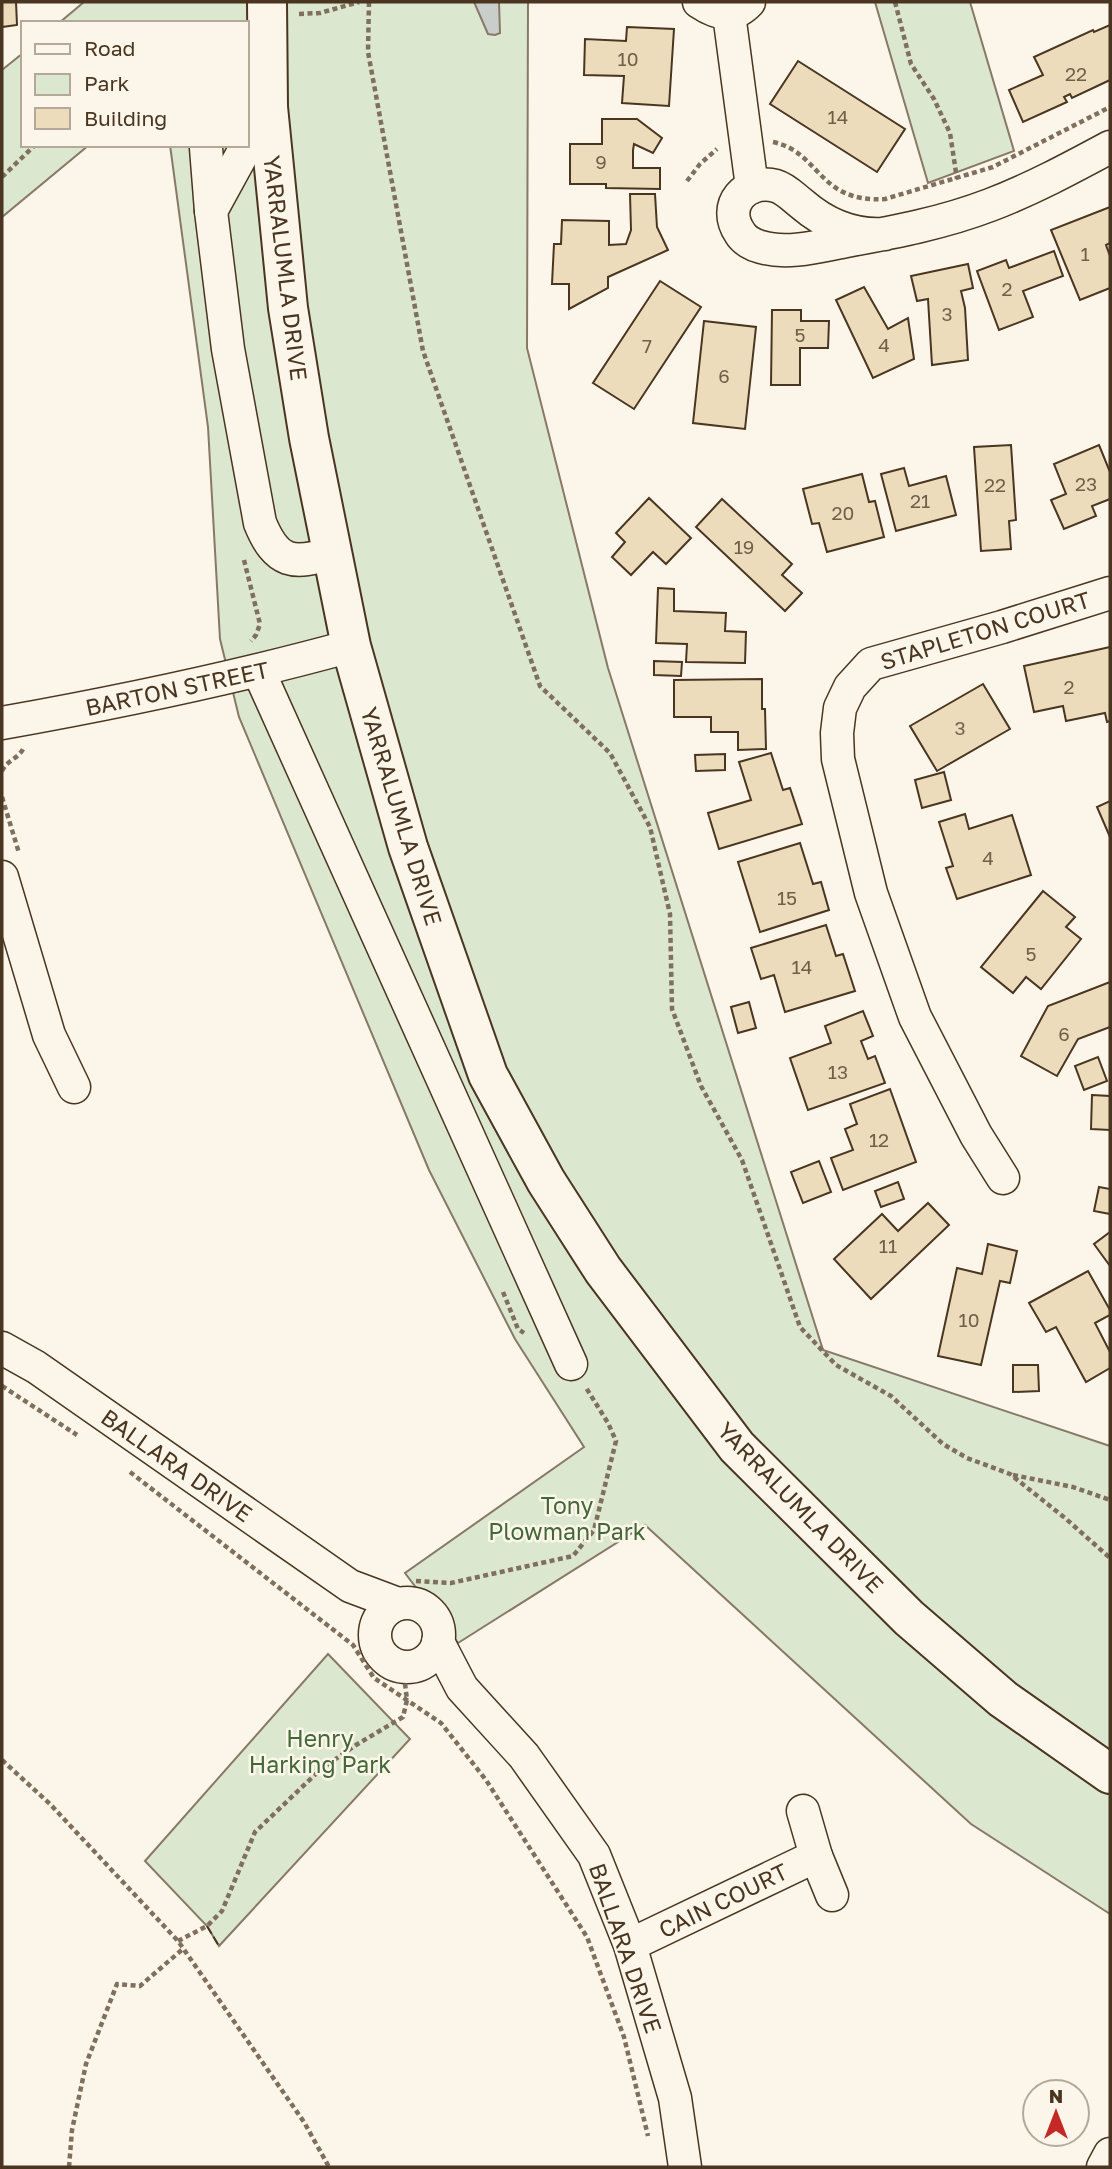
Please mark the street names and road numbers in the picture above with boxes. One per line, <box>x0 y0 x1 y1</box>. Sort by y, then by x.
street label: YARRALUMLA DRIVE <box>258 154 314 382</box>
street label: STAPLETON COURT <box>877 585 1093 675</box>
street label: BARTON STREET <box>83 655 271 721</box>
street label: YARRALUMLA DRIVE <box>355 703 449 929</box>
street label: BALLARA DRIVE <box>96 1403 258 1527</box>
street label: YARRALUMLA DRIVE <box>712 1416 890 1598</box>
street label: CAIN COURT <box>654 1857 792 1943</box>
street label: BALLARA DRIVE <box>584 1859 668 2037</box>

